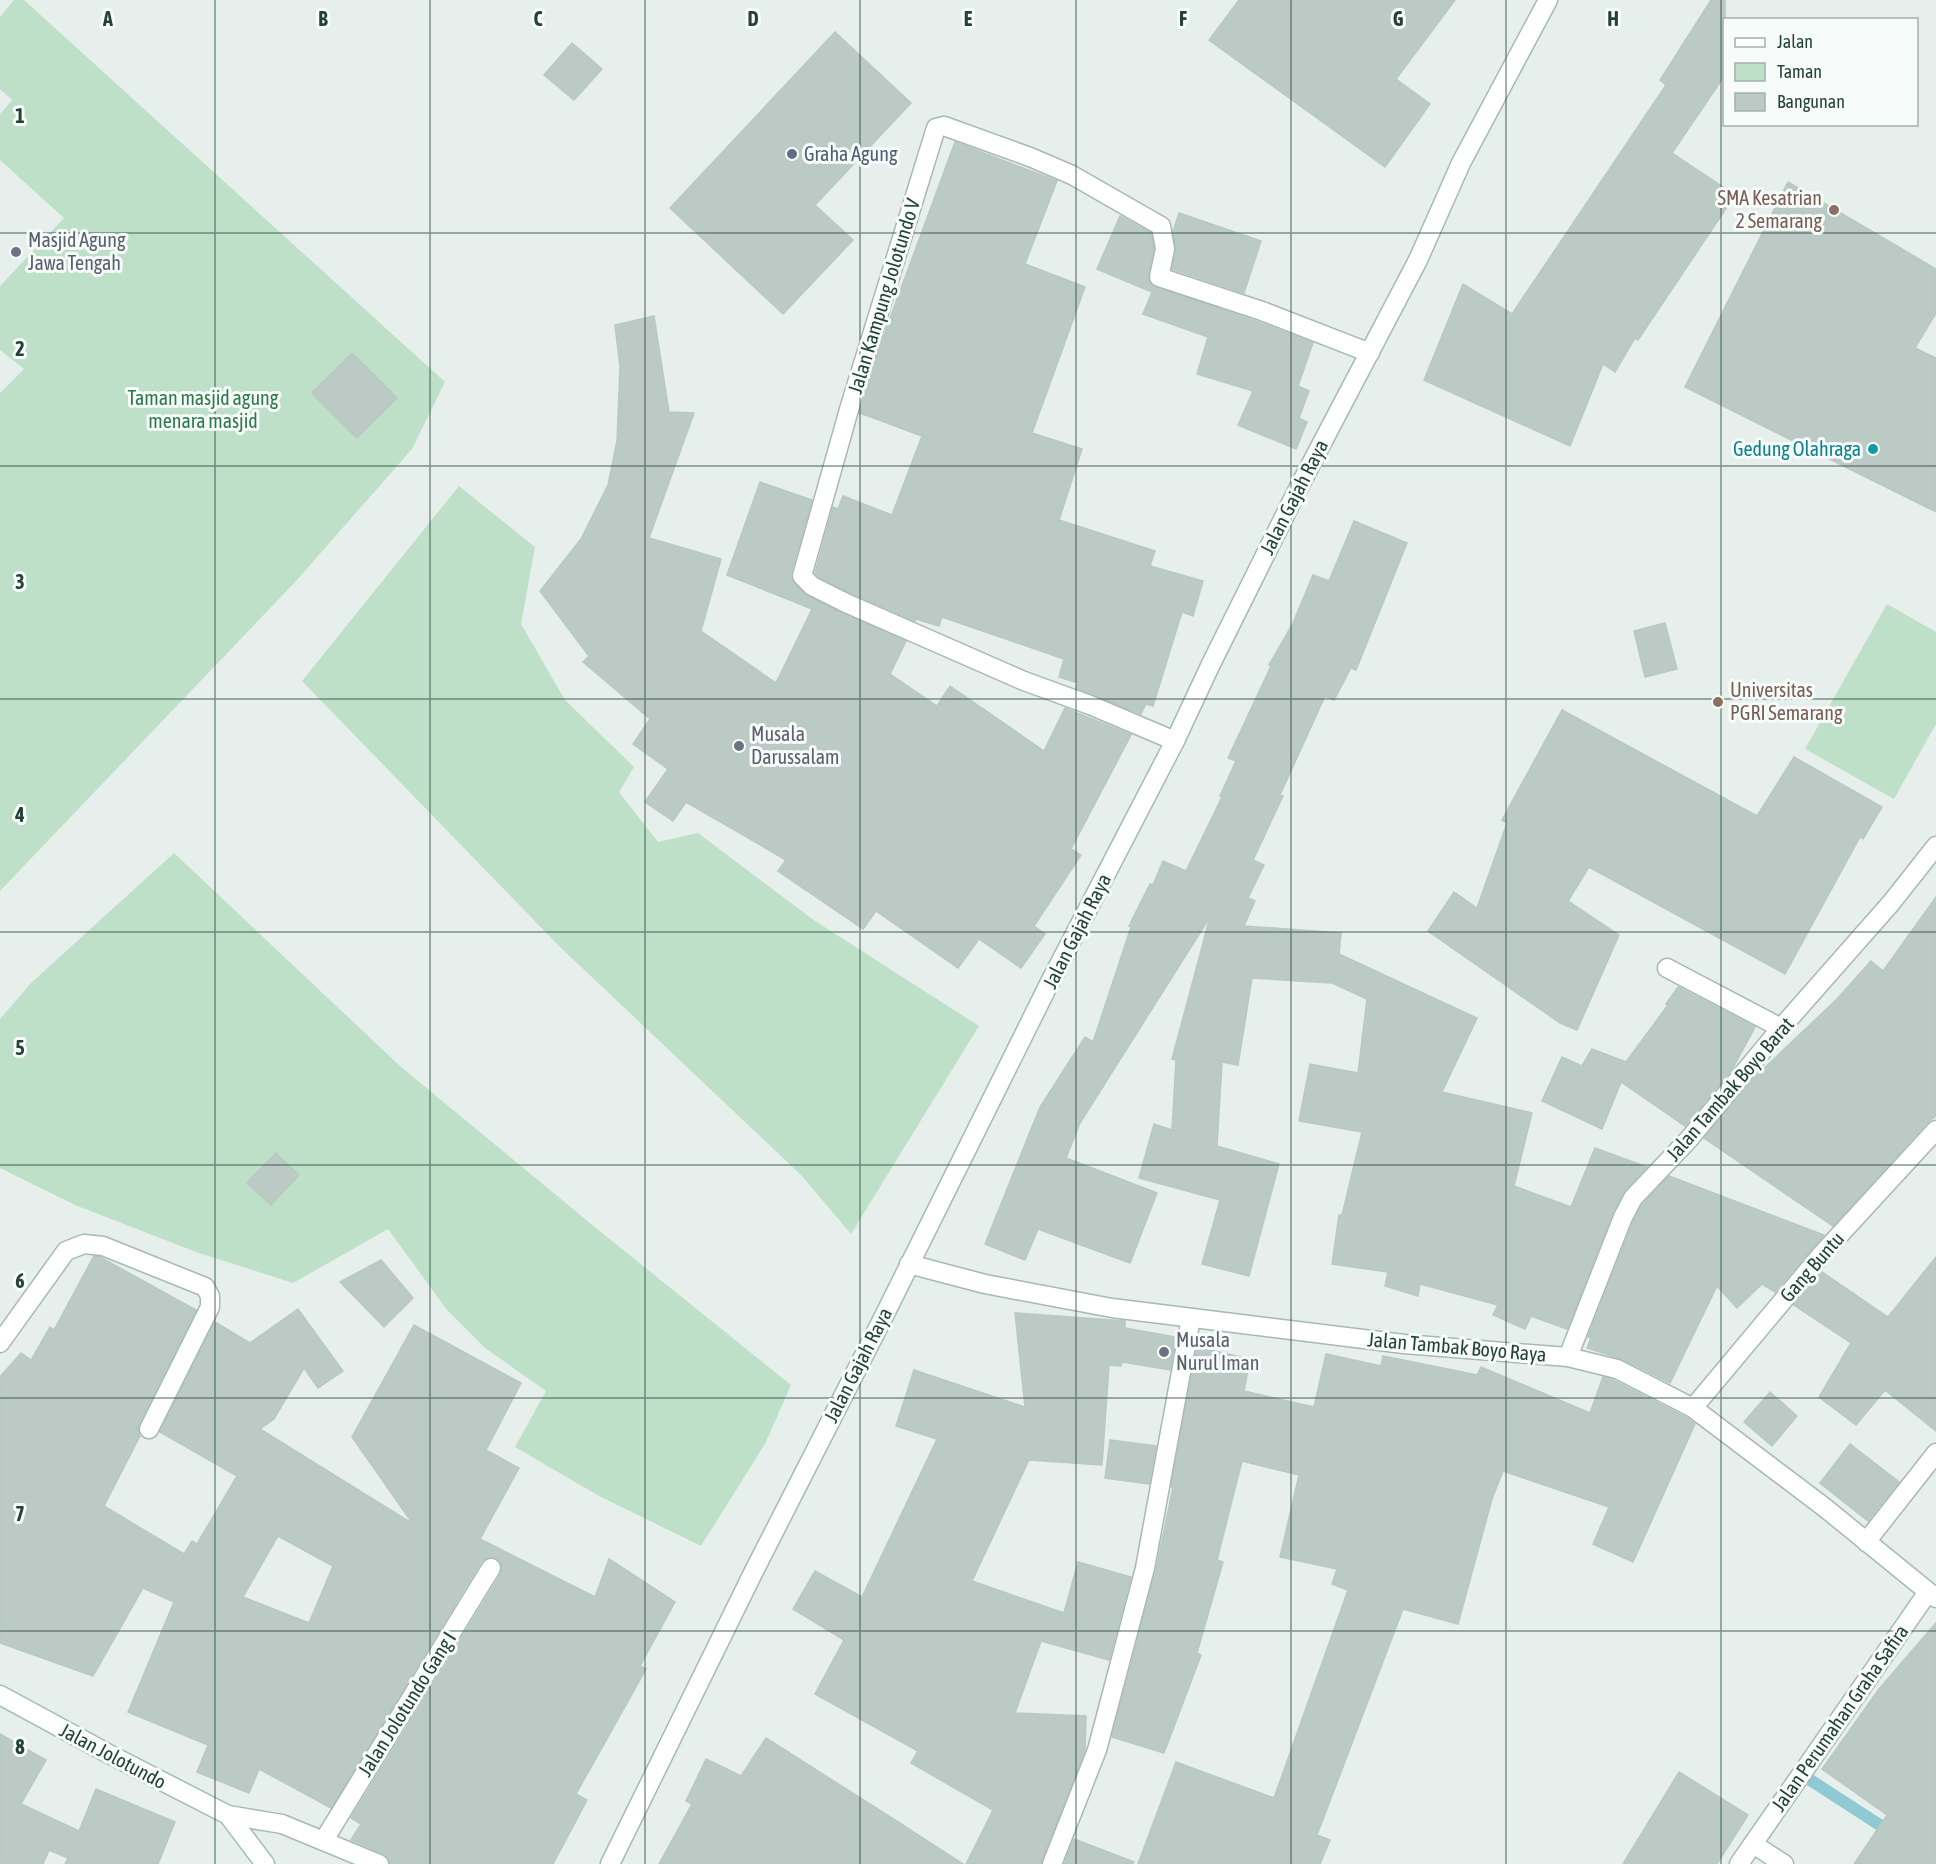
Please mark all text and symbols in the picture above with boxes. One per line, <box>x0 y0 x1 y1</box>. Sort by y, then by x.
text: A <box>102 7 113 30</box>
text: B <box>318 7 328 30</box>
text: C <box>534 7 543 30</box>
text: D <box>747 7 759 30</box>
text: E <box>964 7 973 30</box>
text: F <box>1179 7 1187 30</box>
text: G <box>1393 7 1404 30</box>
text: H <box>1607 7 1619 30</box>
legend <box>1723 18 1918 126</box>
text: Jalan <box>1777 31 1813 52</box>
text: Taman <box>1777 61 1822 82</box>
text: Bangunan <box>1777 91 1845 112</box>
text: 1 <box>15 104 25 127</box>
place label: Graha Agung <box>804 142 898 165</box>
marker: Graha Agung <box>785 147 799 161</box>
place label: SMA Kesatrian 2 Semarang <box>1718 186 1822 232</box>
street label: Jalan Kampung Jolotundo V <box>843 195 924 396</box>
marker: SMA Kesatrian 2 Semarang <box>1827 203 1841 217</box>
place label: Masjid Agung Jawa Tengah <box>28 228 126 274</box>
marker: Masjid Agung Jawa Tengah <box>9 245 23 259</box>
text: 2 <box>15 337 25 360</box>
park label: Taman masjid agung menara masjid <box>128 386 279 432</box>
street label: Jalan Gajah Raya <box>1255 436 1332 558</box>
place label: Gedung Olahraga <box>1733 437 1861 460</box>
marker: Gedung Olahraga <box>1866 442 1880 456</box>
text: 3 <box>15 570 25 593</box>
place label: Universitas PGRI Semarang <box>1730 678 1843 724</box>
marker: Universitas PGRI Semarang <box>1711 695 1725 709</box>
place label: Musala Darussalam <box>751 722 839 768</box>
marker: Musala Darussalam <box>732 739 746 753</box>
text: 4 <box>14 803 25 826</box>
street label: Jalan Gajah Raya <box>1038 870 1115 992</box>
street label: Jalan Tambak Boyo Barat <box>1661 1012 1798 1165</box>
text: 5 <box>15 1036 25 1059</box>
street label: Gang Buntu <box>1775 1227 1848 1306</box>
text: 6 <box>15 1269 25 1292</box>
street label: Jalan Gajah Raya <box>819 1304 896 1426</box>
street label: Jalan Tambak Boyo Raya <box>1367 1327 1548 1366</box>
place label: Musala Nurul Iman <box>1176 1328 1260 1374</box>
marker: Musala Nurul Iman <box>1157 1345 1171 1359</box>
text: 7 <box>15 1502 25 1525</box>
street label: Jalan Perumahan Graha Safira <box>1767 1620 1913 1815</box>
street label: Jalan Jolotundo Gang I <box>353 1627 460 1780</box>
street label: Jalan Jolotundo <box>56 1718 170 1793</box>
text: 8 <box>15 1735 25 1758</box>

